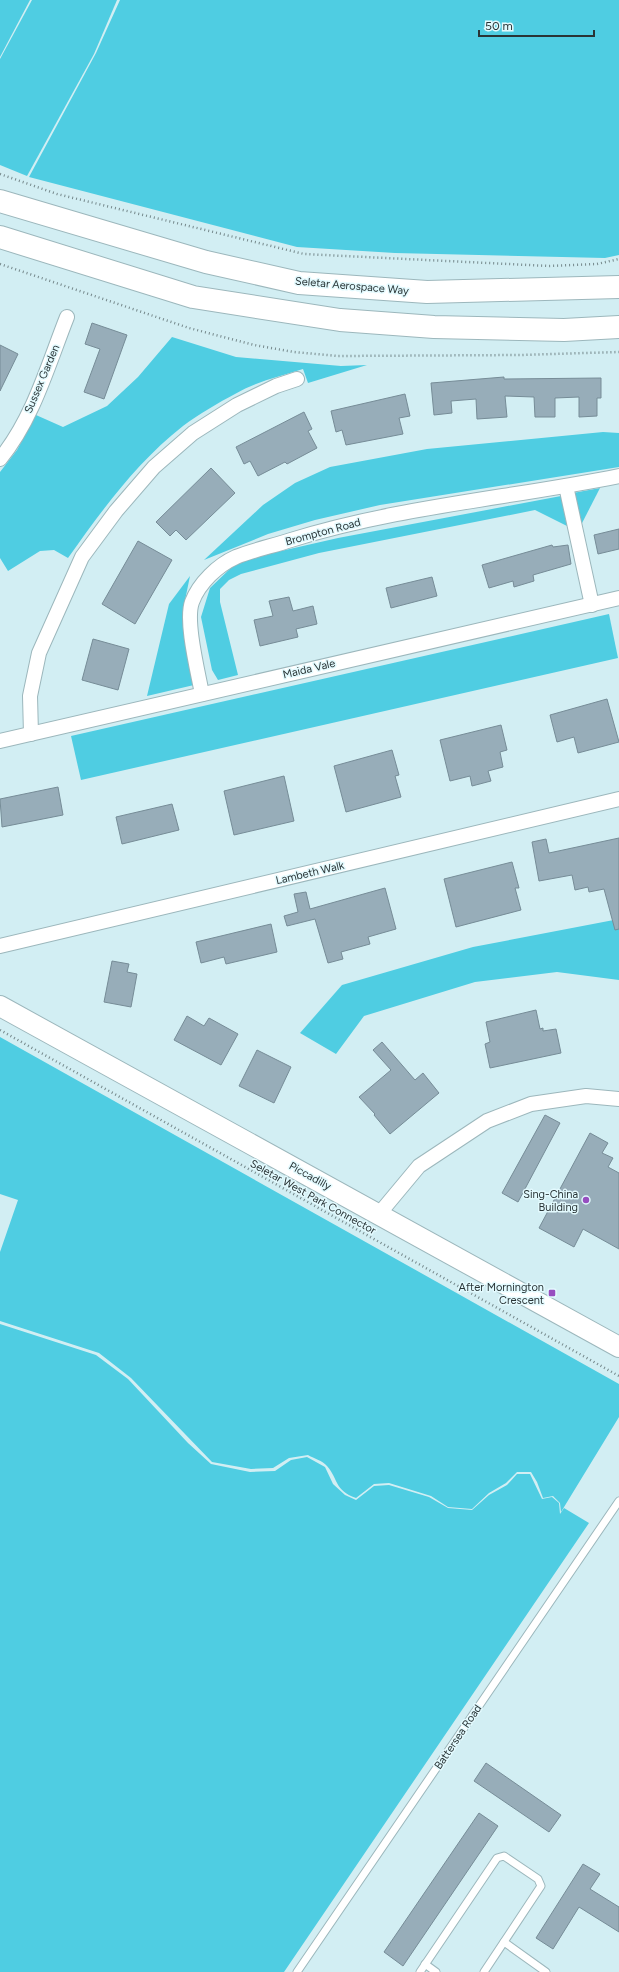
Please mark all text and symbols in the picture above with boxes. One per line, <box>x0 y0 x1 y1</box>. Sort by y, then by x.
scale bar <box>479 12 594 38</box>
text: 50 m <box>485 19 513 33</box>
street label: Seletar Aerospace Way <box>295 275 410 297</box>
street label: Sussex Garden <box>22 343 62 415</box>
street label: Brompton Road <box>284 516 362 548</box>
street label: Maida Vale <box>281 657 337 681</box>
street label: Lambeth Walk <box>275 859 346 887</box>
street label: Seletar West Park Connector <box>248 1157 378 1237</box>
street label: Piccadilly <box>287 1159 333 1193</box>
place label: Sing-China Building <box>523 1188 578 1214</box>
marker: Sing-China Building <box>581 1195 591 1205</box>
place label: After Mornington Crescent <box>459 1281 544 1307</box>
marker: After Mornington Crescent <box>547 1288 557 1298</box>
street label: Battersea Road <box>432 1702 484 1772</box>

